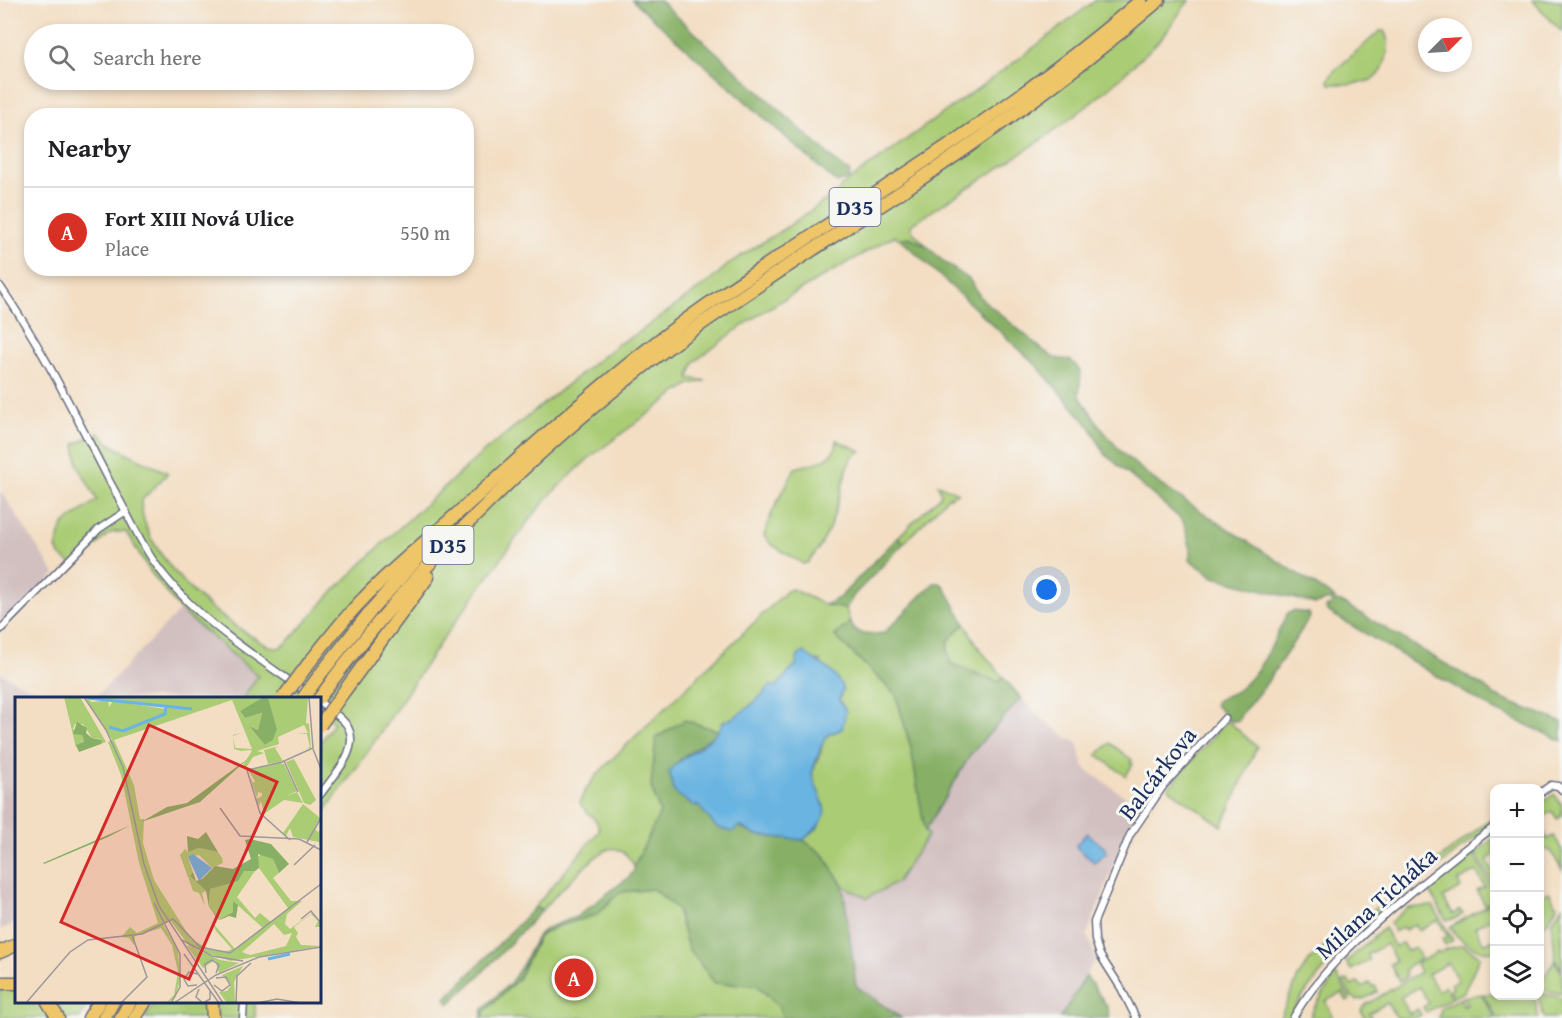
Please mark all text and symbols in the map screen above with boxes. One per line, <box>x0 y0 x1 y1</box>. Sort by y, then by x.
north arrow <box>1418 18 1472 72</box>
search box <box>24 24 474 90</box>
icon: search <box>45 41 78 74</box>
text: Search here <box>93 41 202 73</box>
text: Nearby <box>48 128 131 167</box>
road number: D35 <box>830 188 880 226</box>
text: Fort XIII Nová Ulice <box>105 202 294 234</box>
text: A <box>61 218 74 247</box>
text: 550 m <box>400 218 450 247</box>
text: Place <box>105 234 149 263</box>
road number: D35 <box>422 526 474 564</box>
your location <box>1032 575 1061 604</box>
inset map <box>15 697 321 1003</box>
street label: Balcárkova <box>1109 718 1205 827</box>
map controls <box>1490 784 1544 1000</box>
button: + <box>1490 784 1544 838</box>
street label: Milana Ticháka <box>1307 838 1445 967</box>
button: − <box>1490 838 1544 892</box>
button: locate <box>1490 892 1544 946</box>
button: layers <box>1490 946 1544 1000</box>
pin: A <box>554 956 594 1000</box>

